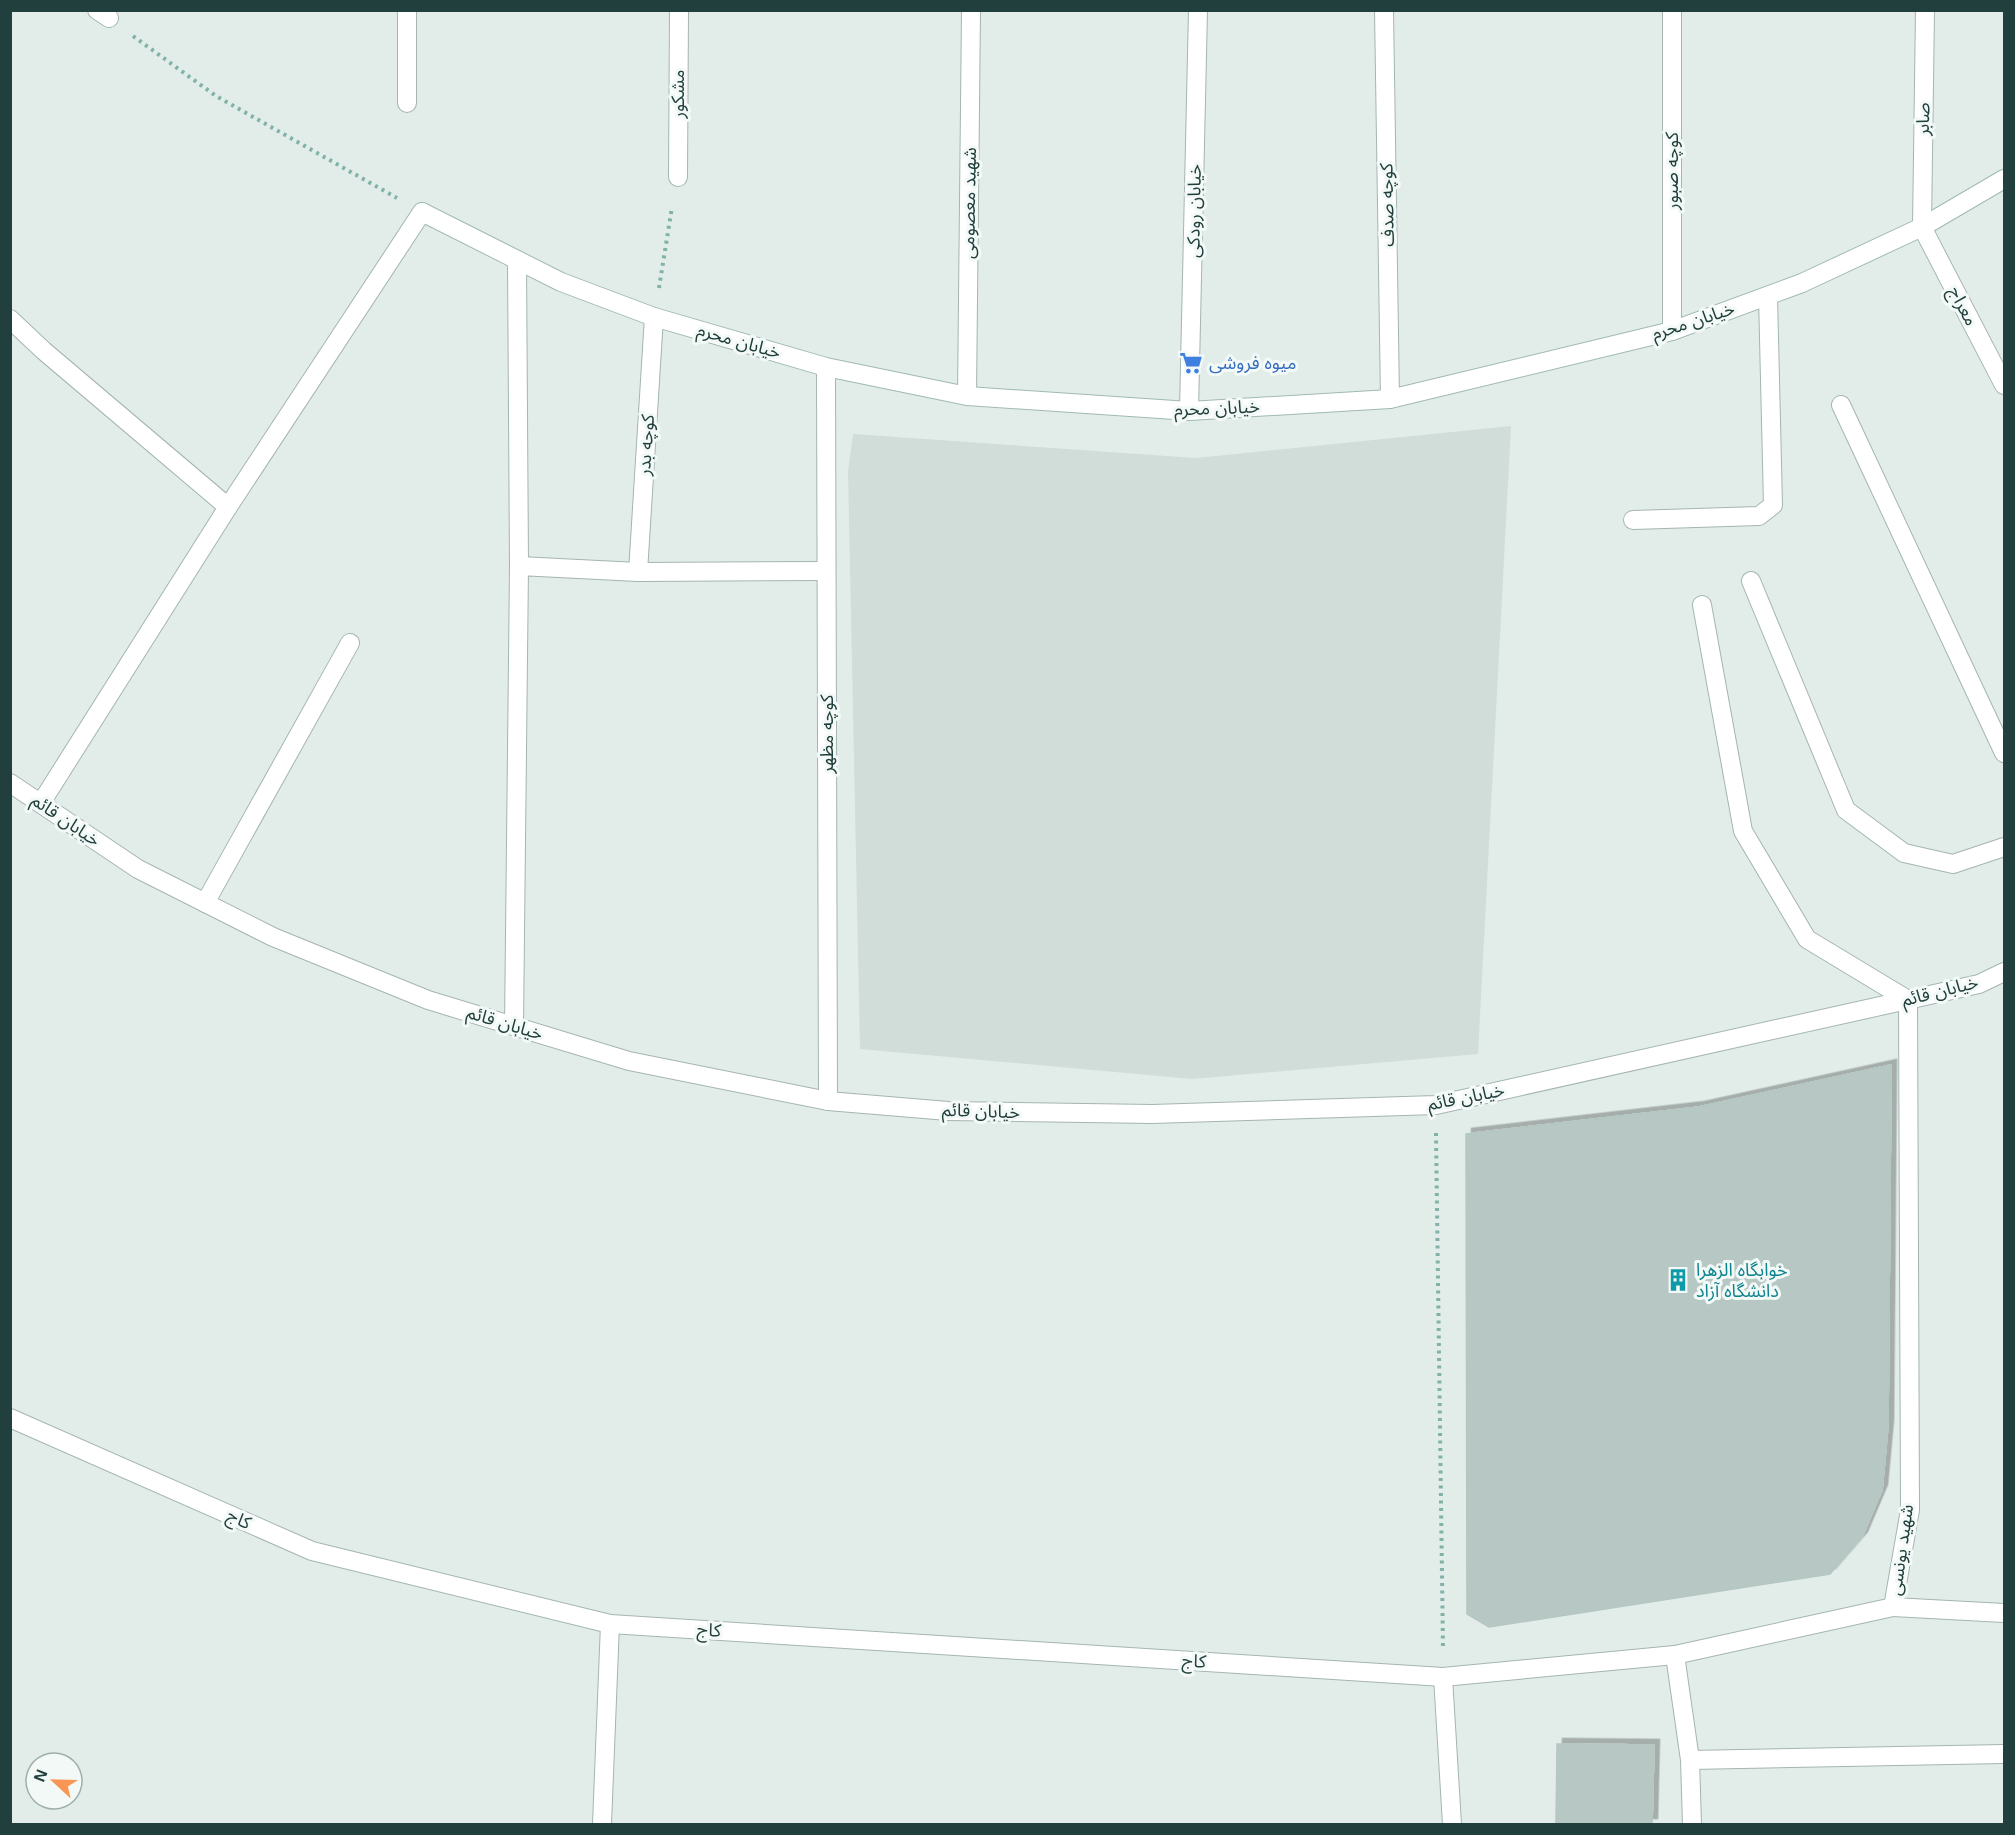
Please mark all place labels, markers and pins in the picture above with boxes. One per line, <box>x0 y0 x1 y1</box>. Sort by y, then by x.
supermarket icon: میوه فروشی <box>1178 350 1204 376</box>
place label: میوه فروشی <box>1209 353 1297 374</box>
place label: خوابگاه الزهرا دانشگاه آزاد <box>1696 1260 1788 1302</box>
building icon: خوابگاه الزهرا دانشگاه آزاد <box>1665 1267 1691 1293</box>

